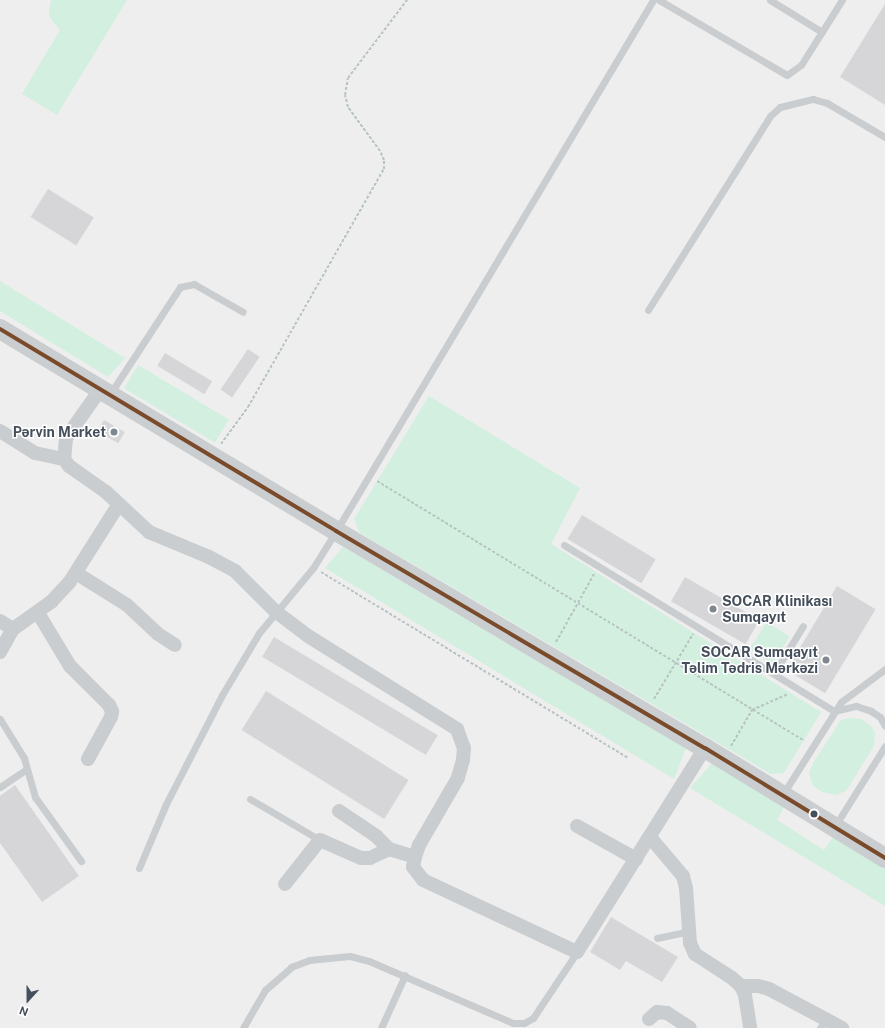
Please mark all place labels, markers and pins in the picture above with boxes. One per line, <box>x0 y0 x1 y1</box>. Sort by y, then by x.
place label: Pərvin Market <box>13 424 106 440</box>
marker: Pərvin Market <box>109 427 119 437</box>
place label: SOCAR Klinikası Sumqayıt <box>722 593 832 626</box>
marker: SOCAR Klinikası Sumqayıt <box>707 603 719 615</box>
place label: SOCAR Sumqayıt Təlim Tədris Mərkəzi <box>681 644 818 676</box>
marker: SOCAR Sumqayıt Təlim Tədris Mərkəzi <box>821 655 831 665</box>
unlabelled marker <box>809 809 819 819</box>

